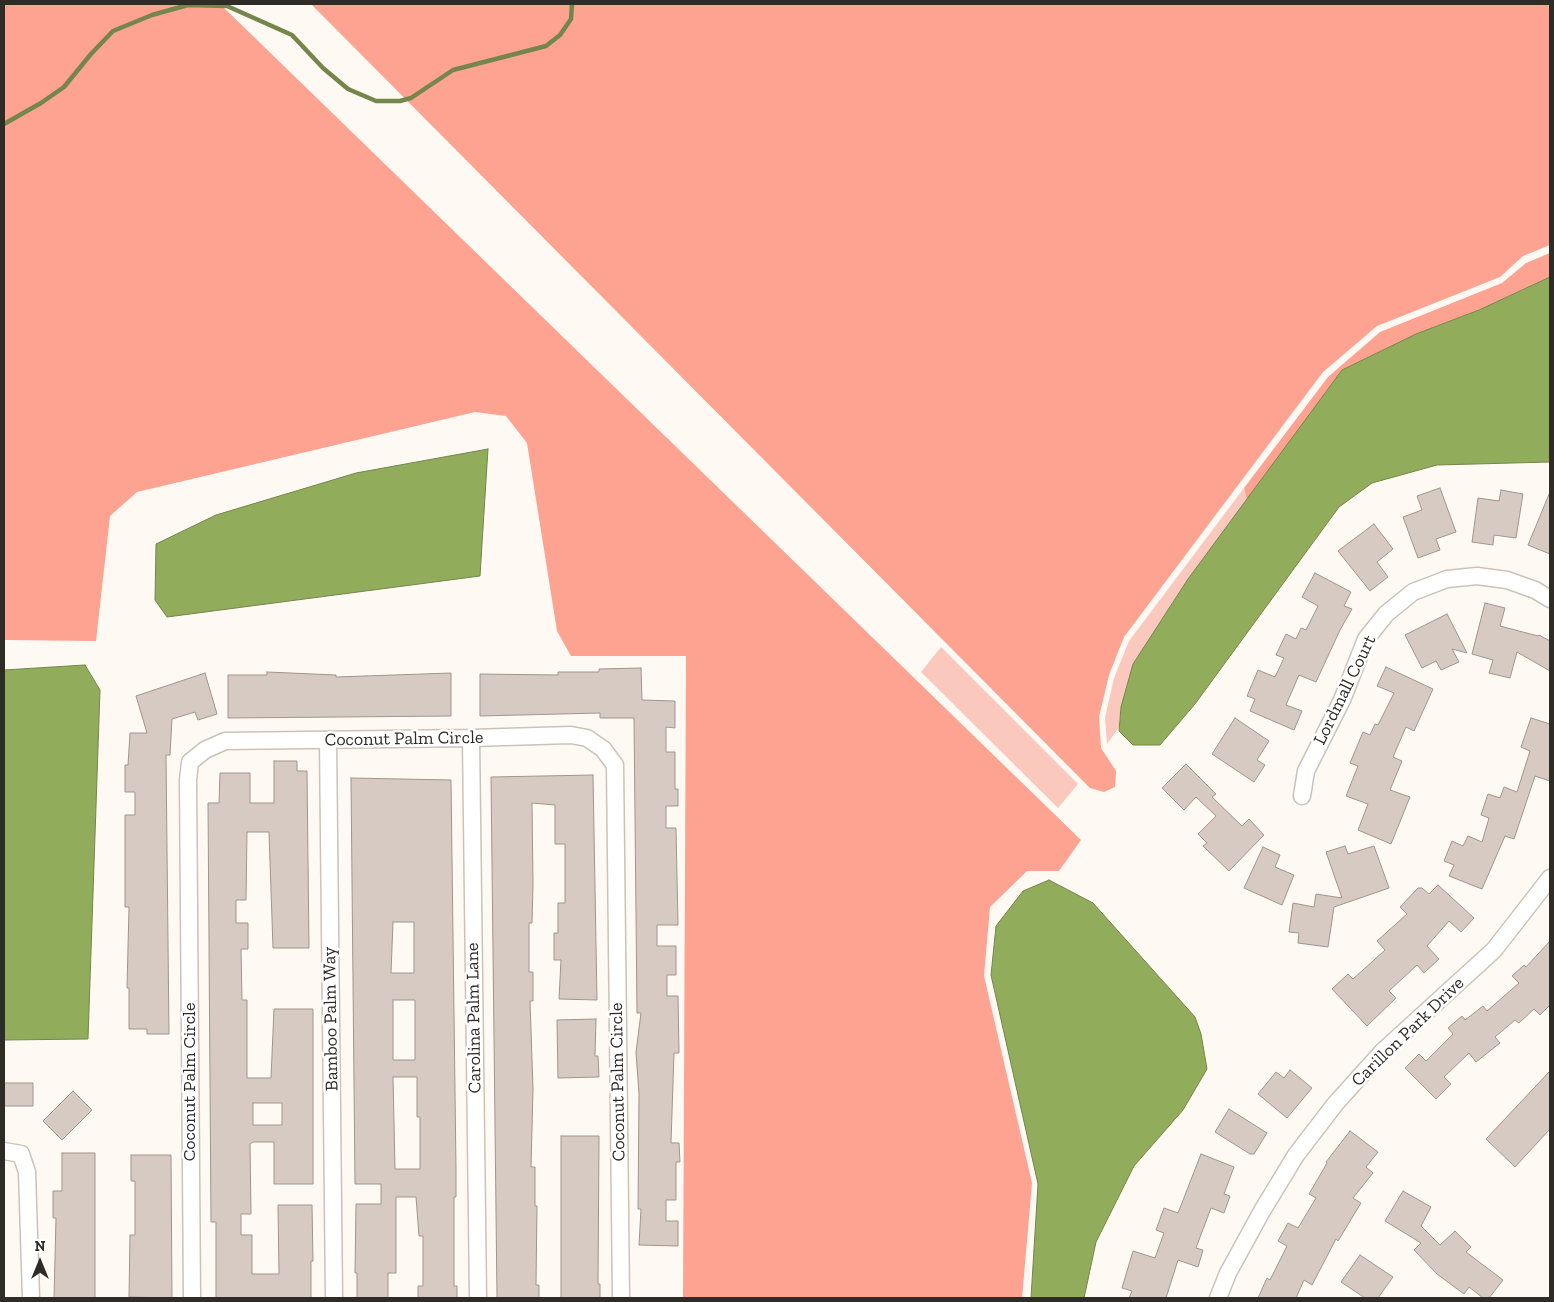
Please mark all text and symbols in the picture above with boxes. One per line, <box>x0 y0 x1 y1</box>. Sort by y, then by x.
street label: Lordmall Court <box>1309 632 1381 748</box>
street label: Coconut Palm Circle <box>324 727 484 751</box>
street label: Carolina Palm Lane <box>462 943 486 1093</box>
street label: Bamboo Palm Way <box>319 947 343 1091</box>
street label: Carillon Park Drive <box>1347 973 1469 1091</box>
street label: Coconut Palm Circle <box>606 1002 630 1162</box>
street label: Coconut Palm Circle <box>179 1003 201 1161</box>
north arrow <box>15 1237 65 1287</box>
text: N <box>35 1238 45 1255</box>

